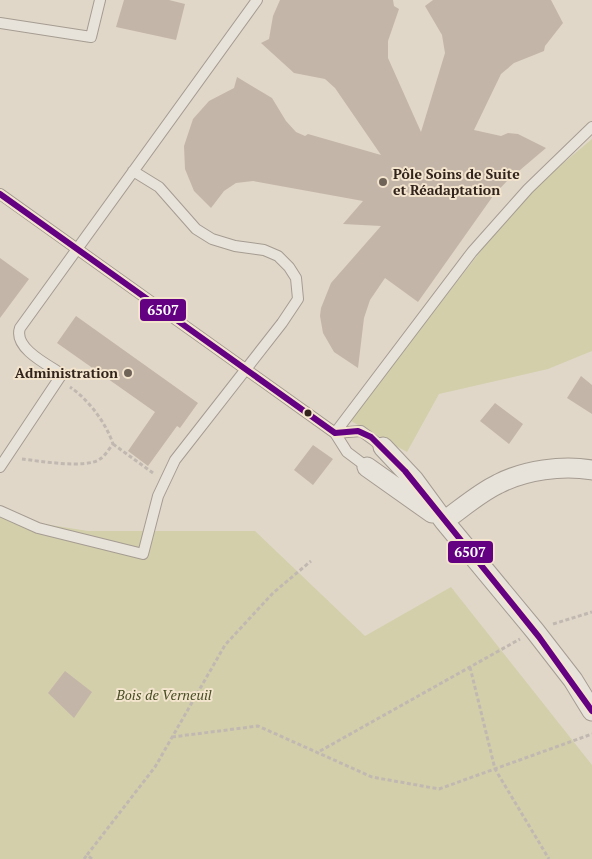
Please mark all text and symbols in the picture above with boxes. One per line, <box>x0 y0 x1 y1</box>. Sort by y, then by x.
place label: Pôle Soins de Suite et Réadaptation <box>393 164 520 199</box>
marker: Pôle Soins de Suite et Réadaptation <box>377 176 389 188</box>
line badge: 6507 <box>139 298 187 322</box>
text: 6507 <box>147 300 179 319</box>
place label: Administration <box>15 363 118 382</box>
marker: Administration <box>122 367 134 379</box>
unlabelled marker <box>303 408 313 418</box>
line badge: 6507 <box>447 540 494 564</box>
text: 6507 <box>454 542 486 561</box>
park label: Bois de Verneuil <box>115 685 212 704</box>

